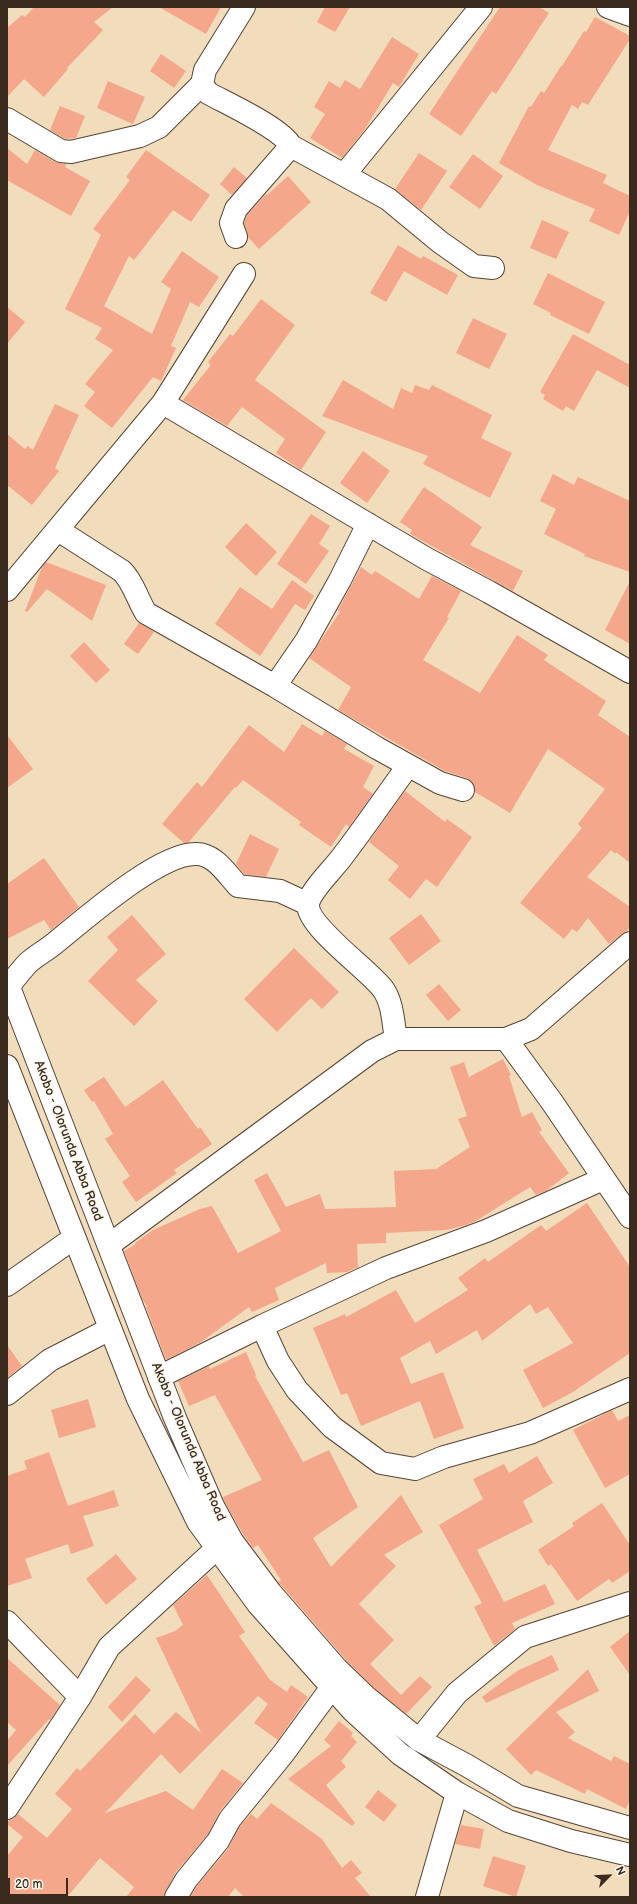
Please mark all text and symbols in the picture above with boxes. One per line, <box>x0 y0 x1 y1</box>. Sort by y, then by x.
street label: Akobo - Olorunda Abba Road <box>30 1059 106 1223</box>
street label: Akobo - Olorunda Abba Road <box>148 1360 228 1524</box>
north arrow <box>589 1856 629 1896</box>
text: N <box>613 1864 628 1877</box>
scale bar <box>10 1870 70 1896</box>
text: 20 m <box>15 1877 42 1892</box>

